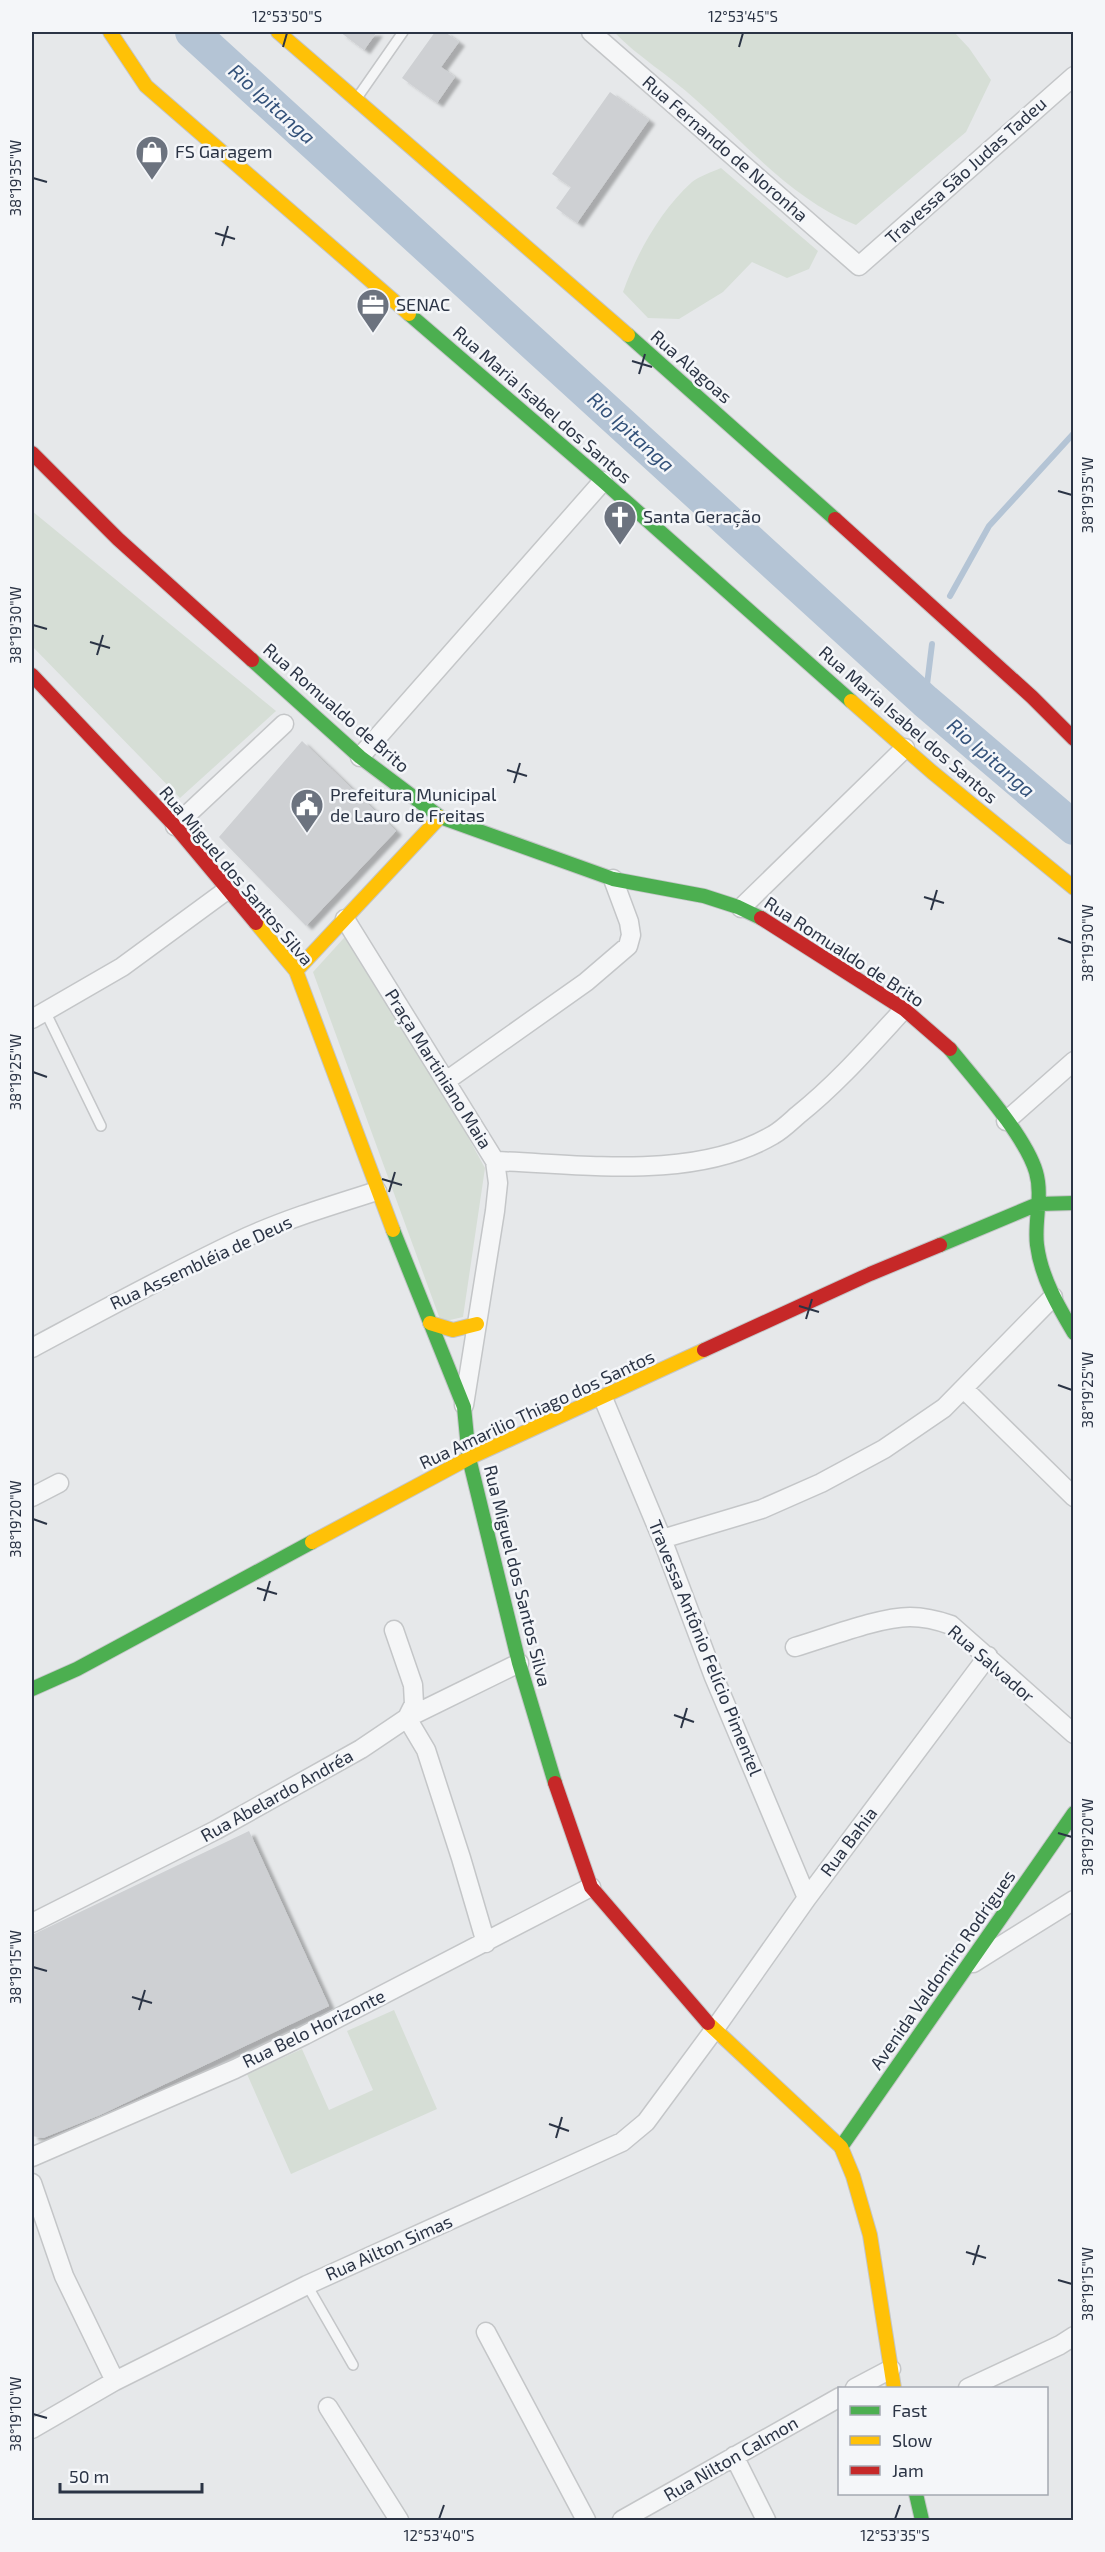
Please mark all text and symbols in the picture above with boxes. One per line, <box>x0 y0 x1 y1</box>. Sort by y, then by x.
text: 12°53'50"S <box>252 7 322 25</box>
text: 12°53'45"S <box>708 7 778 25</box>
water label: Rio Ipitanga <box>224 58 321 148</box>
street label: Rua Fernando de Noronha <box>638 70 813 226</box>
street label: Travessa São Judas Tadeu <box>880 92 1050 248</box>
shop icon: FS Garagem <box>134 134 170 181</box>
text: 38°19'35"W <box>6 140 24 216</box>
place label: FS Garagem <box>175 140 273 162</box>
office icon: SENAC <box>355 287 391 334</box>
place label: SENAC <box>396 293 450 315</box>
street label: Rua Maria Isabel dos Santos <box>449 321 636 488</box>
street label: Rua Alagoas <box>647 325 737 408</box>
water label: Rio Ipitanga <box>583 386 680 476</box>
text: 38°19'35"W <box>1078 457 1096 533</box>
church icon: Santa Geração <box>602 499 638 546</box>
place label: Santa Geração <box>643 505 761 528</box>
text: 38°19'30"W <box>6 586 24 664</box>
street label: Rua Romualdo de Brito <box>259 638 414 777</box>
street label: Rua Maria Isabel dos Santos <box>815 641 1002 808</box>
water label: Rio Ipitanga <box>943 713 1040 802</box>
street label: Rua Miguel dos Santos Silva <box>155 781 318 970</box>
place label: Prefeitura Municipal de Lauro de Freitas <box>330 783 497 826</box>
public building icon: Prefeitura Municipal de Lauro de Freitas <box>289 787 325 834</box>
street label: Rua Romualdo de Brito <box>760 891 929 1011</box>
text: 38°19'30"W <box>1078 904 1096 982</box>
street label: Praça Martiniano Maia <box>380 985 497 1153</box>
text: 38°19'25"W <box>6 1034 24 1110</box>
street label: Rua Assembléia de Deus <box>106 1210 295 1314</box>
street label: Rua Amarilio Thiago dos Santos <box>416 1345 658 1473</box>
text: 38°19'25"W <box>1078 1352 1096 1428</box>
street label: Rua Miguel dos Santos Silva <box>480 1463 556 1689</box>
text: 38°19'20"W <box>6 1480 24 1558</box>
street label: Travessa Antônio Felício Pimentel <box>644 1517 768 1779</box>
street label: Rua Salvador <box>944 1620 1039 1707</box>
street label: Rua Abelardo Andréa <box>196 1744 357 1846</box>
text: 38°19'20"W <box>1078 1798 1096 1876</box>
street label: Rua Bahia <box>815 1802 881 1880</box>
street label: Avenida Valdomiro Rodrigues <box>865 1865 1020 2073</box>
text: 38°19'15"W <box>6 1930 24 2004</box>
street label: Rua Belo Horizonte <box>239 1984 388 2072</box>
street label: Rua Ailton Simas <box>322 2209 455 2285</box>
text: 38°19'15"W <box>1078 2247 1096 2321</box>
text: 38°19'10"W <box>6 2376 24 2452</box>
legend <box>838 2387 1048 2495</box>
text: Fast <box>892 2399 927 2421</box>
street label: Rua Nilton Calmon <box>660 2411 801 2505</box>
text: Slow <box>892 2429 933 2451</box>
scale bar <box>60 2456 202 2494</box>
text: Jam <box>892 2459 924 2481</box>
text: 50 m <box>69 2465 109 2487</box>
text: 12°53'40"S <box>403 2526 475 2544</box>
text: 12°53'35"S <box>860 2526 930 2544</box>

